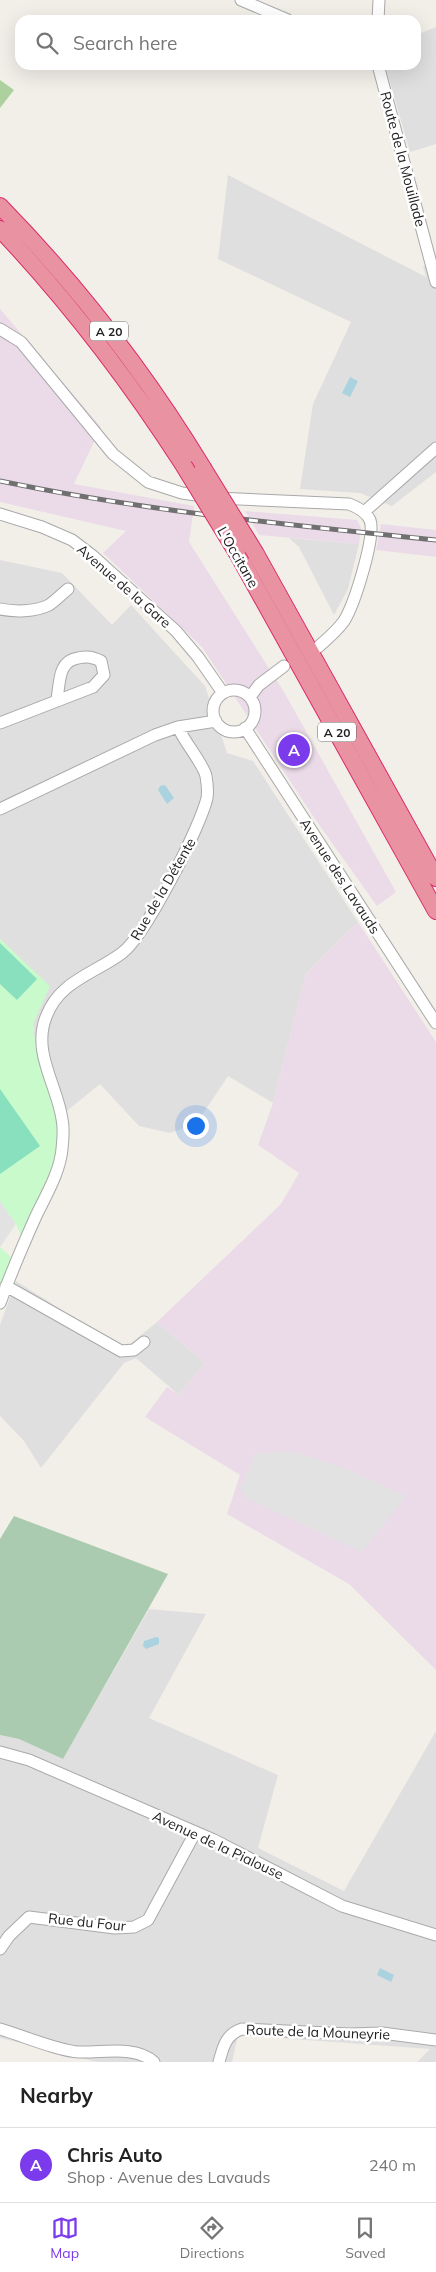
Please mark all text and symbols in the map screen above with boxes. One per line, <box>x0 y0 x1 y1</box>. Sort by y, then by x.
search box <box>15 15 421 70</box>
icon: search <box>33 29 61 57</box>
text: Search here <box>73 31 177 55</box>
street label: Route de la Mouillade <box>376 89 430 229</box>
road number: A 20 <box>90 322 128 341</box>
street label: L'Occitane <box>213 523 263 591</box>
street label: Avenue de la Gare <box>73 540 175 632</box>
road number: A 20 <box>318 722 356 742</box>
pin: A <box>278 731 310 769</box>
street label: Avenue des Lavauds <box>296 815 384 937</box>
street label: Rue de la Détente <box>126 835 200 943</box>
your location <box>183 1113 209 1139</box>
street label: Avenue de la Pialouse <box>150 1807 286 1883</box>
street label: Rue du Four <box>47 1909 128 1935</box>
street label: Route de la Mouneyrie <box>246 2020 390 2044</box>
text: Nearby <box>20 2082 93 2108</box>
text: Chris Auto <box>67 2143 163 2167</box>
text: A <box>30 2155 42 2175</box>
text: 240 m <box>369 2155 416 2175</box>
text: Shop · Avenue des Lavauds <box>67 2167 270 2187</box>
tab: Map <box>50 2214 79 2262</box>
tab: Directions <box>180 2214 245 2262</box>
tab: Saved <box>345 2214 386 2262</box>

